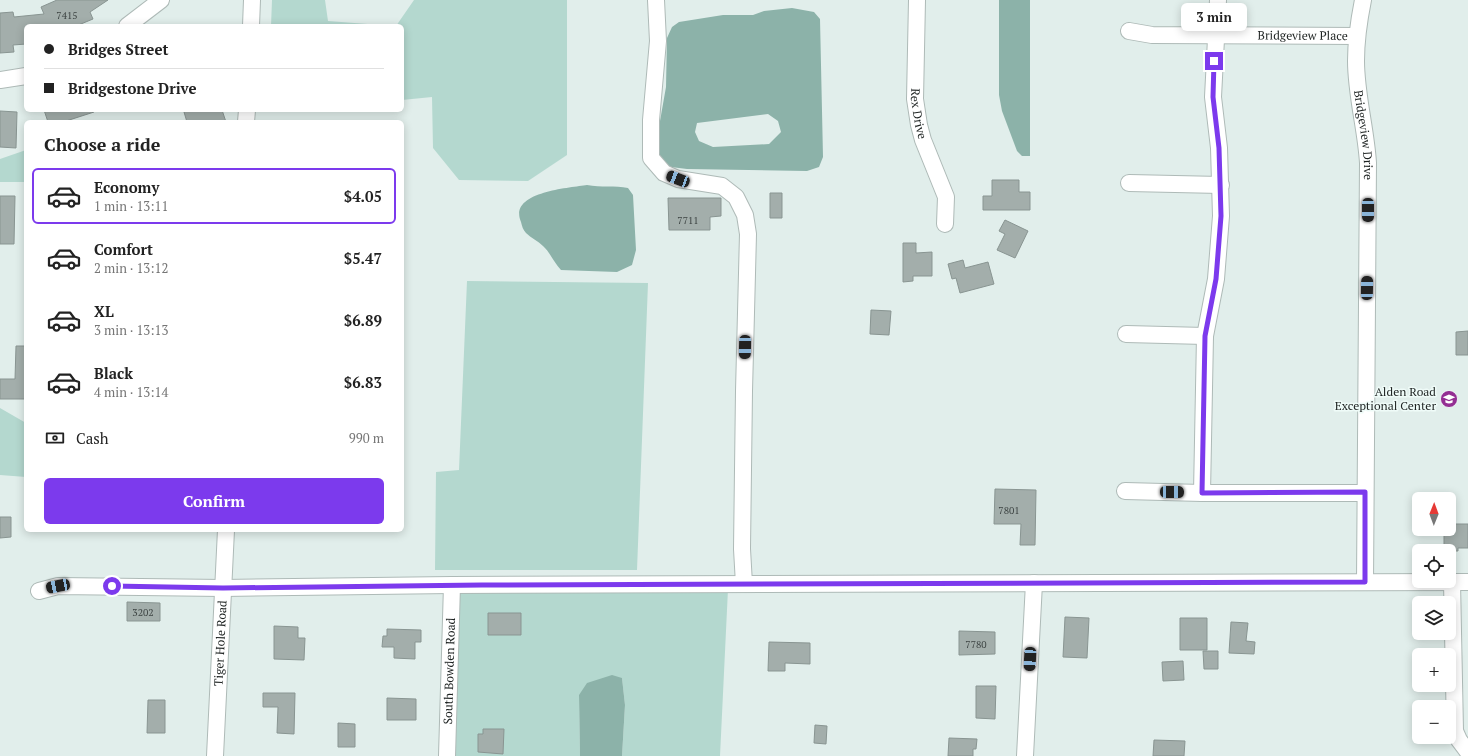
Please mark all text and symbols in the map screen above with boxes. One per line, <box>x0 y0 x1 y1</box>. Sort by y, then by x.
callout: 3 min <box>1181 3 1247 31</box>
text: 3 min <box>1196 8 1232 26</box>
house number: 7415 <box>56 9 78 22</box>
street label: Bridgeview Place <box>1258 28 1348 43</box>
text: Bridges Street <box>68 39 168 59</box>
route end <box>1205 52 1223 70</box>
text: Bridgestone Drive <box>68 78 197 98</box>
street label: Rex Drive <box>908 88 930 141</box>
street label: Bridgeview Drive <box>1351 89 1376 180</box>
text: Choose a ride <box>44 132 160 156</box>
car <box>665 169 691 189</box>
text: Economy <box>94 177 159 197</box>
icon: car <box>46 178 82 214</box>
text: $4.05 <box>344 186 382 206</box>
text: 1 min · 13:11 <box>94 197 168 215</box>
car <box>1362 198 1374 222</box>
house number: 7711 <box>677 214 699 227</box>
text: Comfort <box>94 239 153 259</box>
icon: car <box>46 240 82 276</box>
text: $5.47 <box>344 248 382 268</box>
text: 2 min · 13:12 <box>94 259 168 277</box>
car <box>1361 276 1373 300</box>
text: XL <box>94 301 114 321</box>
icon: car <box>46 302 82 338</box>
text: $6.89 <box>344 310 382 330</box>
text: 3 min · 13:13 <box>94 321 168 339</box>
car <box>739 335 751 359</box>
text: Black <box>94 363 133 383</box>
icon: car <box>46 364 82 400</box>
text: $6.83 <box>344 372 382 392</box>
text: 4 min · 13:14 <box>94 383 168 401</box>
place label: Alden Road Exceptional Center <box>1335 384 1436 413</box>
school or university icon: Alden Road Exceptional Center <box>1439 389 1459 409</box>
icon: cash <box>44 427 66 449</box>
text: Cash <box>76 428 109 448</box>
text: 990 m <box>349 429 384 447</box>
button: Confirm <box>44 478 384 524</box>
car <box>1160 486 1184 498</box>
north arrow <box>1412 492 1456 536</box>
map controls <box>1412 492 1456 744</box>
house number: 7801 <box>998 504 1020 517</box>
button: locate <box>1412 544 1456 588</box>
route start <box>103 577 121 595</box>
car <box>45 578 71 594</box>
button: layers <box>1412 596 1456 640</box>
street label: Tiger Hole Road <box>210 600 230 686</box>
house number: 3202 <box>132 606 154 619</box>
street label: South Bowden Road <box>440 617 458 725</box>
house number: 7780 <box>965 638 987 651</box>
car <box>1023 647 1037 671</box>
button: + <box>1412 648 1456 692</box>
button: − <box>1412 700 1456 744</box>

